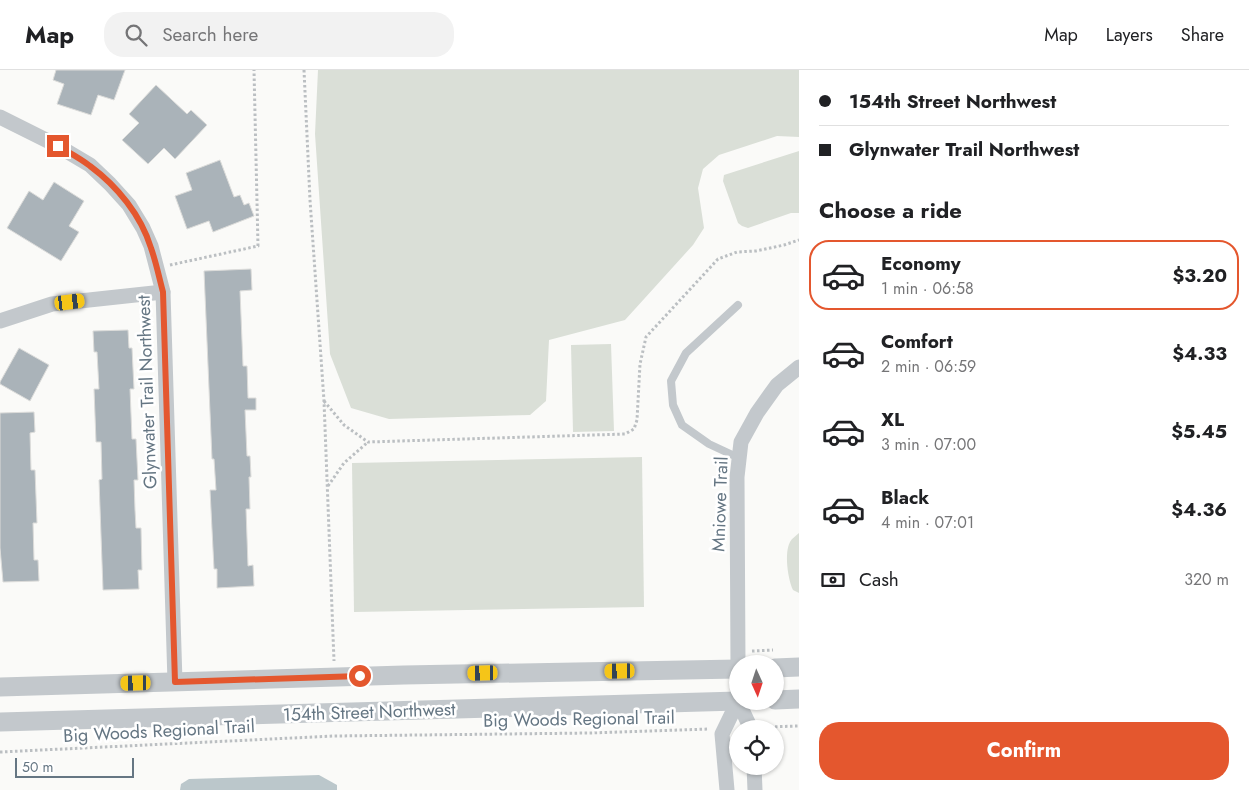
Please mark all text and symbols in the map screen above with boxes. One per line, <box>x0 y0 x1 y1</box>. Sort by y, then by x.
search box <box>104 12 454 57</box>
text: Map <box>25 17 74 52</box>
icon: search <box>122 21 150 49</box>
text: Search here <box>162 21 258 48</box>
text: Map <box>1044 22 1078 48</box>
text: Layers <box>1106 22 1153 48</box>
text: Share <box>1181 22 1224 48</box>
text: 154th Street Northwest <box>849 88 1056 115</box>
route end <box>47 135 69 157</box>
text: Glynwater Trail Northwest <box>849 136 1079 163</box>
text: Choose a ride <box>819 194 962 226</box>
text: Economy <box>881 250 961 277</box>
icon: car <box>821 253 866 298</box>
text: $3.20 <box>1173 262 1227 289</box>
text: 1 min · 06:58 <box>881 277 974 300</box>
car <box>54 293 85 311</box>
street label: Glynwater Trail Northwest <box>131 294 163 489</box>
text: Comfort <box>881 328 953 355</box>
icon: car <box>821 331 866 376</box>
text: $4.33 <box>1172 340 1227 367</box>
text: 2 min · 06:59 <box>881 355 976 378</box>
text: XL <box>881 406 904 433</box>
icon: car <box>821 409 866 454</box>
text: $5.45 <box>1171 418 1227 445</box>
text: 3 min · 07:00 <box>881 433 976 456</box>
street label: Mniowe Trail <box>705 456 735 552</box>
text: Black <box>881 484 929 511</box>
icon: car <box>821 487 866 532</box>
text: $4.36 <box>1171 496 1227 523</box>
text: 4 min · 07:01 <box>881 511 974 534</box>
icon: cash <box>819 566 847 594</box>
text: Cash <box>859 566 899 593</box>
text: 320 m <box>1184 568 1229 591</box>
north arrow <box>729 655 784 710</box>
map controls <box>729 655 784 775</box>
car <box>604 663 635 679</box>
route start <box>349 665 371 687</box>
car <box>467 665 498 681</box>
car <box>120 675 151 691</box>
street label: 154th Street Northwest <box>282 696 456 728</box>
street label: Big Woods Regional Trail <box>483 704 675 734</box>
street label: Big Woods Regional Trail <box>63 713 255 749</box>
button: locate <box>729 720 784 775</box>
button: Confirm <box>819 722 1229 780</box>
scale bar <box>15 755 134 778</box>
text: 50 m <box>22 757 53 777</box>

